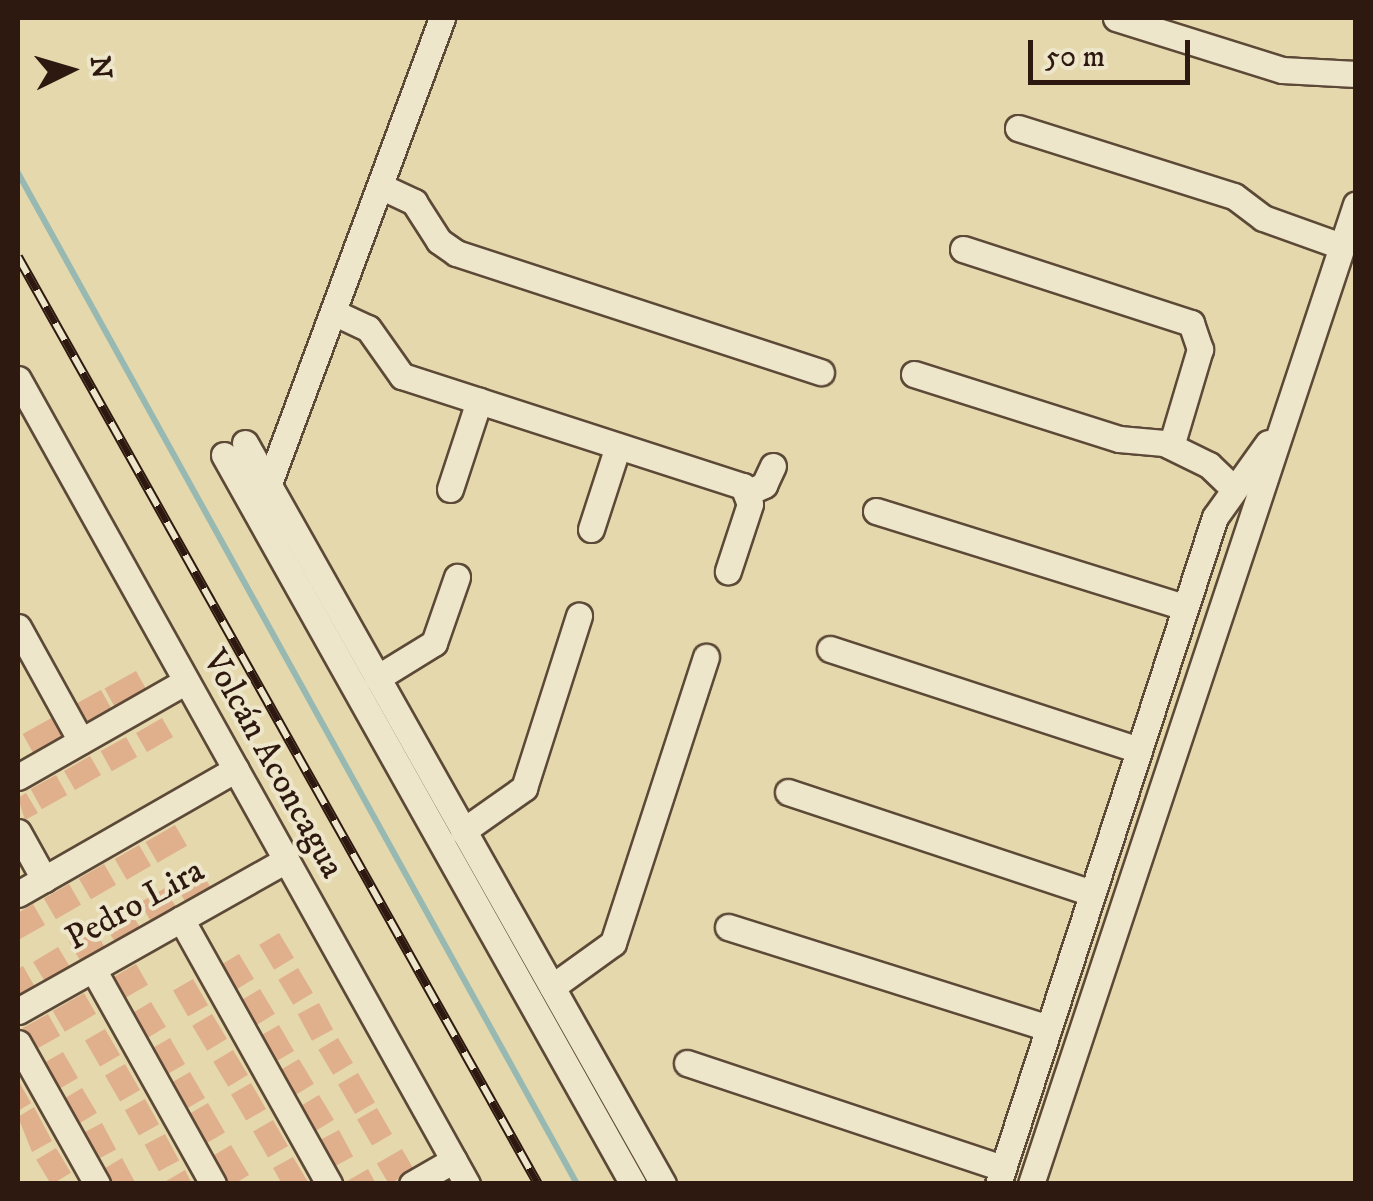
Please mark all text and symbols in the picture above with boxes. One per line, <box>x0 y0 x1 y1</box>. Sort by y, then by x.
north arrow <box>20 20 120 120</box>
scale bar <box>1033 20 1196 82</box>
text: 50 m <box>1045 39 1105 76</box>
text: N <box>82 54 119 80</box>
street label: Volcán Aconcagua <box>193 642 353 886</box>
street label: Pedro Lira <box>59 850 211 960</box>

